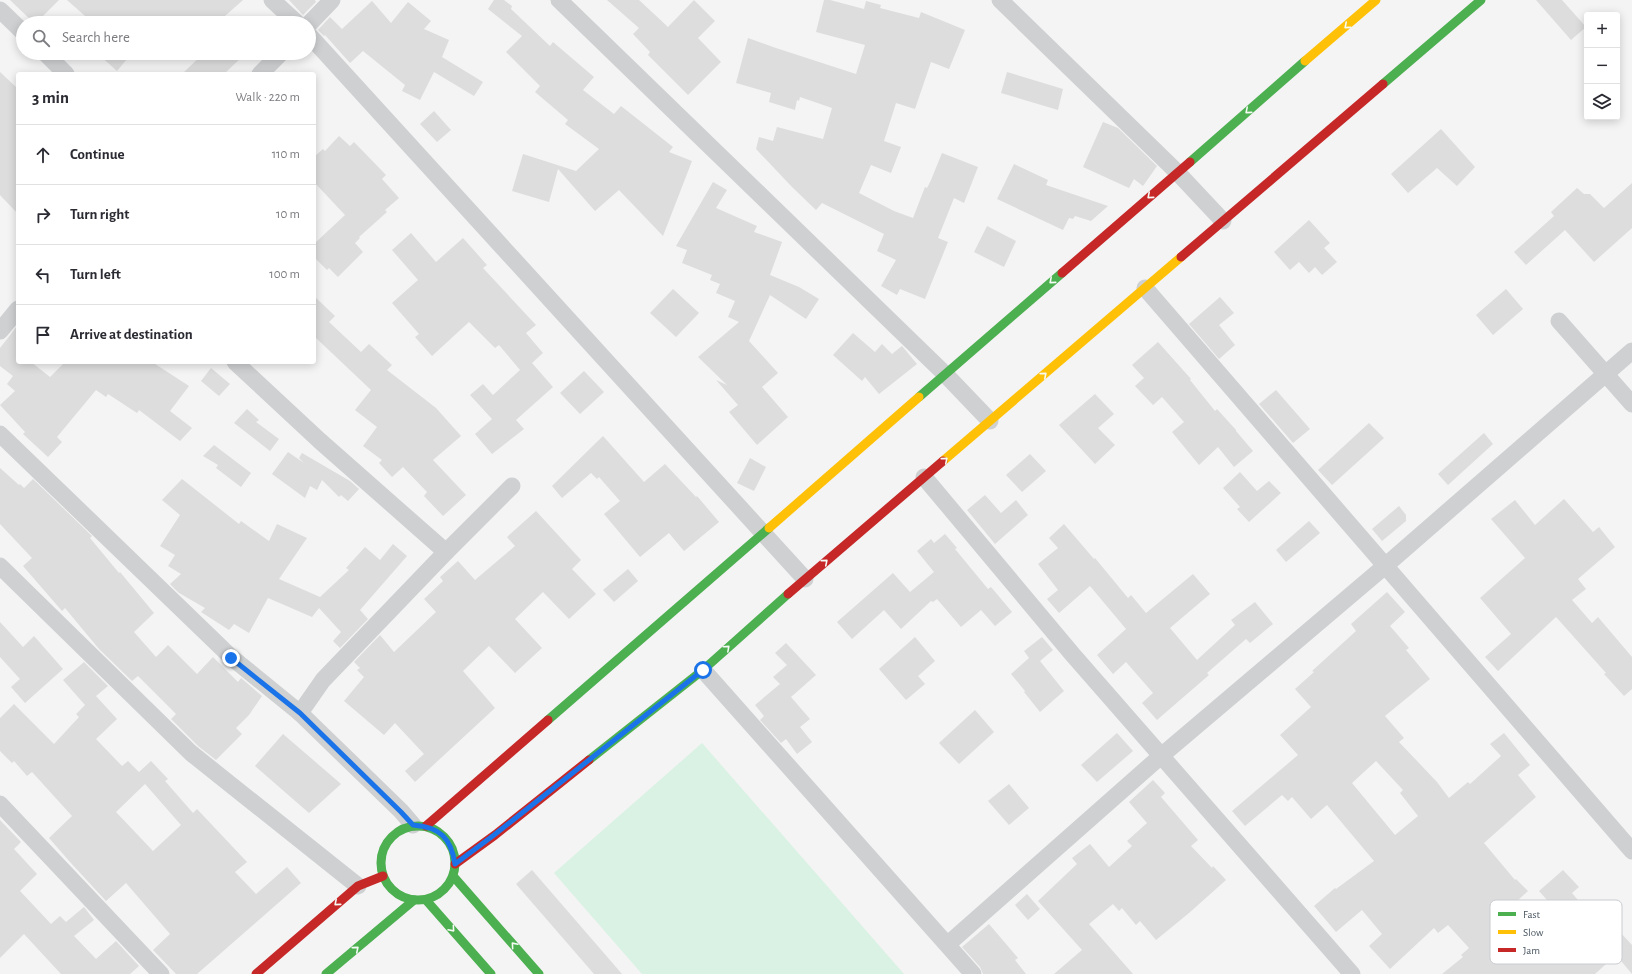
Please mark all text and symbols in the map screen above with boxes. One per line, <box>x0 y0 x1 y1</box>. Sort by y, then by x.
map controls <box>1584 12 1620 120</box>
button: + <box>1584 12 1620 48</box>
search box <box>16 16 316 60</box>
one-way arrow <box>1344 21 1351 28</box>
icon: search <box>30 27 52 49</box>
text: Search here <box>62 30 130 45</box>
button: − <box>1584 48 1620 84</box>
button: layers <box>1584 84 1620 120</box>
text: 3 min <box>32 89 69 106</box>
text: Walk · 220 m <box>235 91 300 104</box>
one-way arrow <box>1246 106 1253 113</box>
icon: ahead <box>32 144 54 166</box>
text: Continue <box>70 147 125 162</box>
text: 110 m <box>272 148 300 161</box>
one-way arrow <box>1148 191 1155 198</box>
icon: right <box>32 204 54 226</box>
text: Turn right <box>70 207 129 222</box>
text: 10 m <box>276 208 300 221</box>
icon: left <box>32 264 54 286</box>
text: Turn left <box>70 267 121 282</box>
text: 100 m <box>269 268 300 281</box>
one-way arrow <box>1049 277 1057 284</box>
icon: arrive <box>32 324 54 346</box>
text: Arrive at destination <box>70 327 193 342</box>
one-way arrow <box>1039 373 1046 380</box>
one-way arrow <box>940 457 948 464</box>
one-way arrow <box>820 560 827 567</box>
one-way arrow <box>722 646 730 653</box>
route end <box>222 649 240 667</box>
route start <box>694 661 712 679</box>
one-way arrow <box>335 898 342 905</box>
legend <box>1490 900 1622 964</box>
text: Fast <box>1523 909 1541 920</box>
one-way arrow <box>447 924 454 932</box>
text: Slow <box>1523 927 1544 938</box>
one-way arrow <box>511 942 518 949</box>
text: Jam <box>1523 945 1540 956</box>
one-way arrow <box>351 946 359 953</box>

